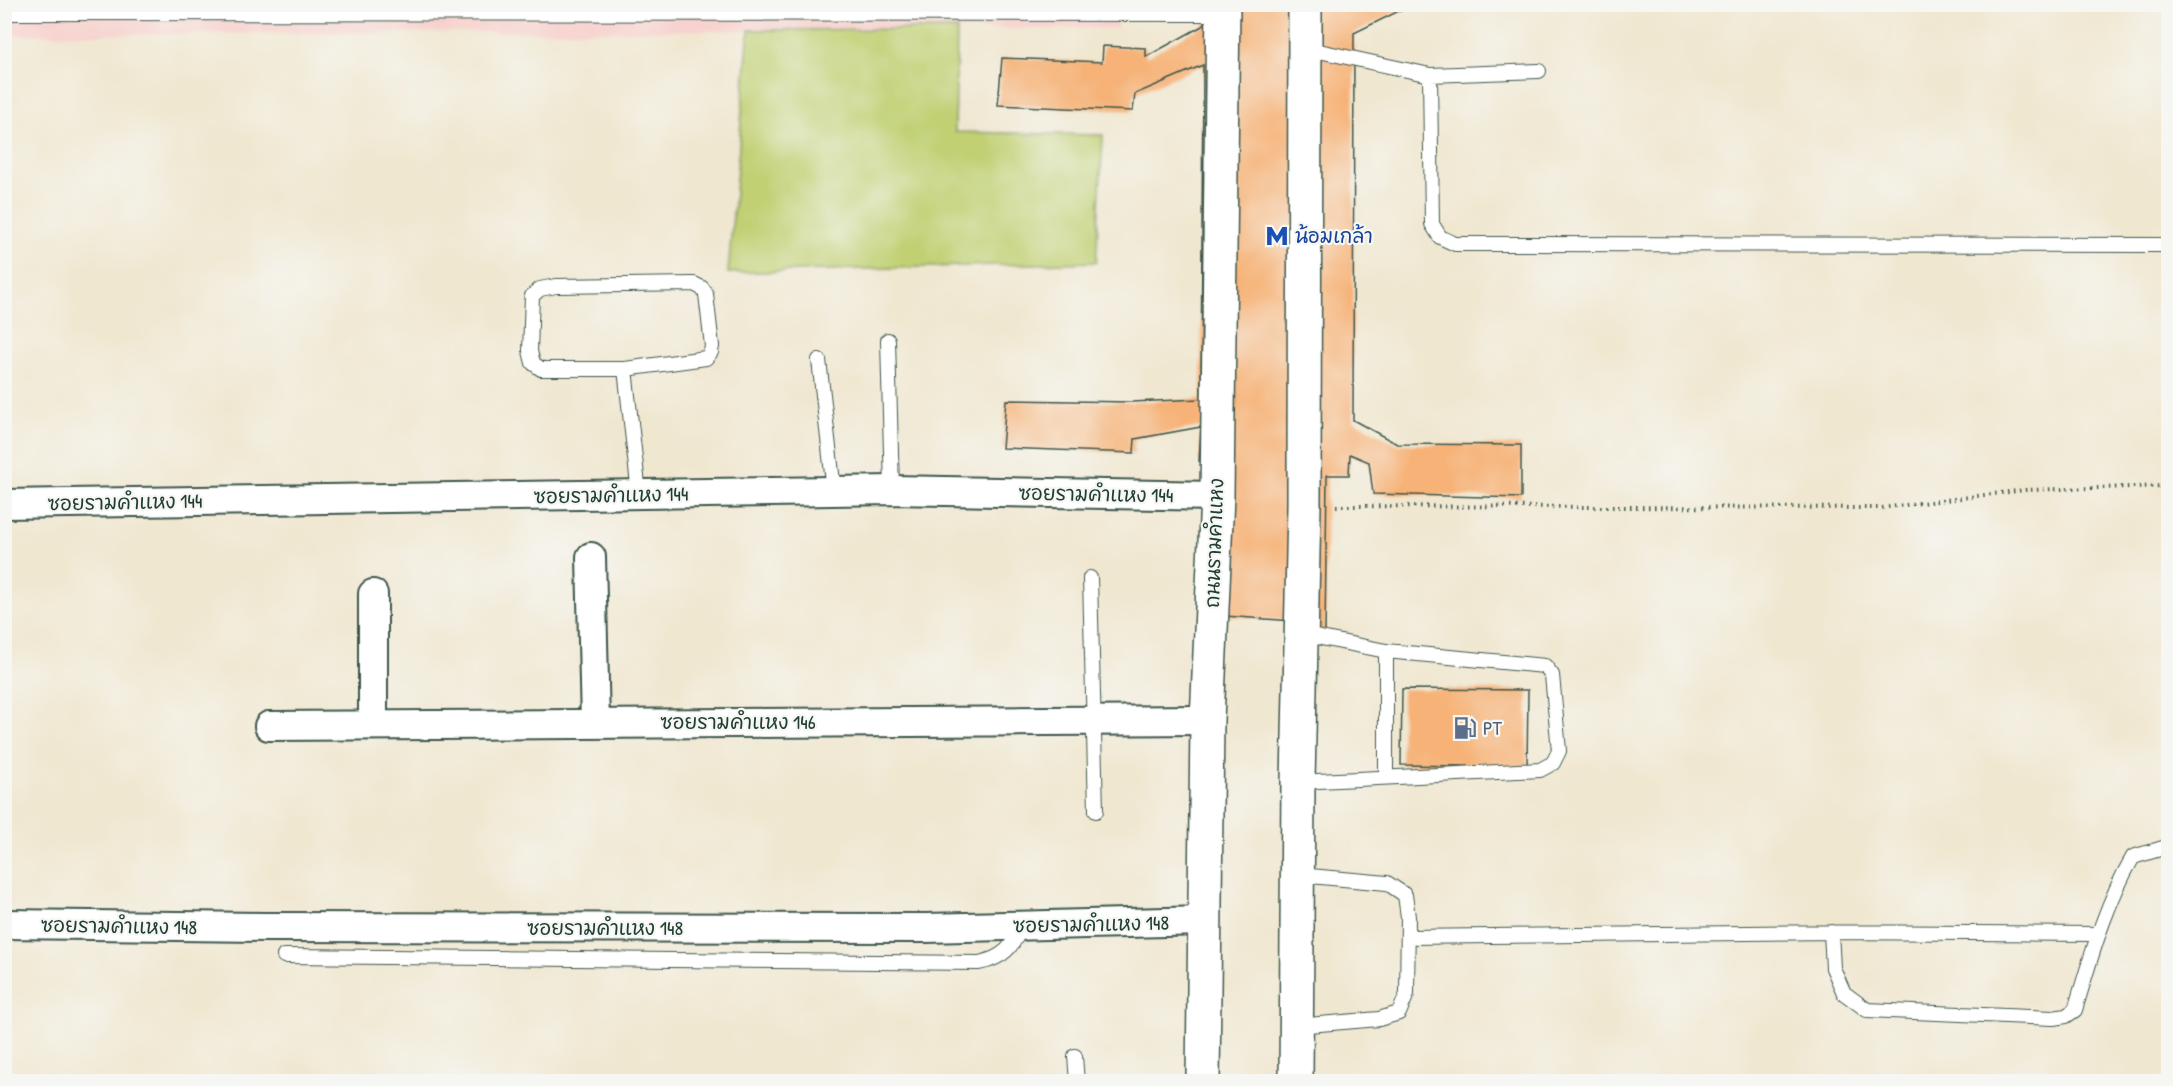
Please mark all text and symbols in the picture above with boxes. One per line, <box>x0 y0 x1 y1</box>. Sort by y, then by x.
place label: น้อมเกล้า <box>1295 222 1373 249</box>
metro station icon: น้อมเกล้า <box>1264 223 1290 249</box>
street label: ถนนรามคำแหง <box>1198 478 1229 608</box>
street label: ซอยรามคำแหง 144 <box>1018 479 1174 508</box>
street label: ซอยรามคำแหง 144 <box>533 480 689 509</box>
street label: ซอยรามคำแหง 144 <box>47 487 203 516</box>
street label: ซอยรามคำแหง 146 <box>660 708 816 735</box>
place label: PT <box>1483 714 1503 741</box>
fuel station icon: PT <box>1452 715 1478 741</box>
street label: ซอยรามคำแหง 148 <box>1013 909 1169 938</box>
street label: ซอยรามคำแหง 148 <box>41 911 197 940</box>
street label: ซอยรามคำแหง 148 <box>527 914 683 941</box>

